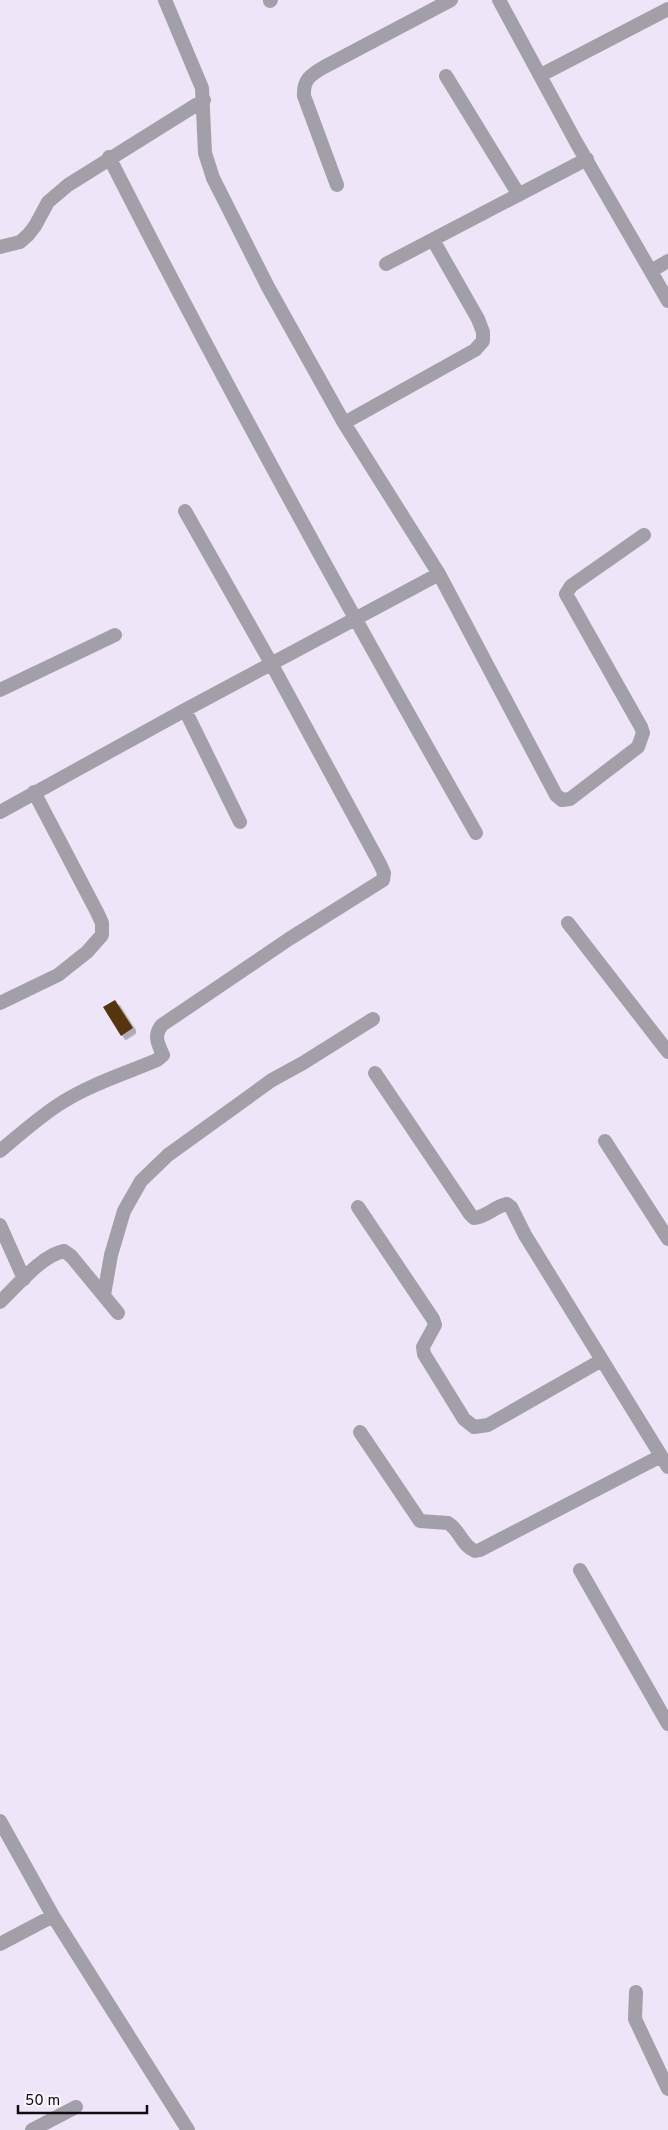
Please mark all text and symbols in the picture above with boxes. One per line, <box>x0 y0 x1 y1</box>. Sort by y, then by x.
scale bar <box>18 2082 146 2114</box>
text: 50 m <box>25 2092 60 2111</box>

